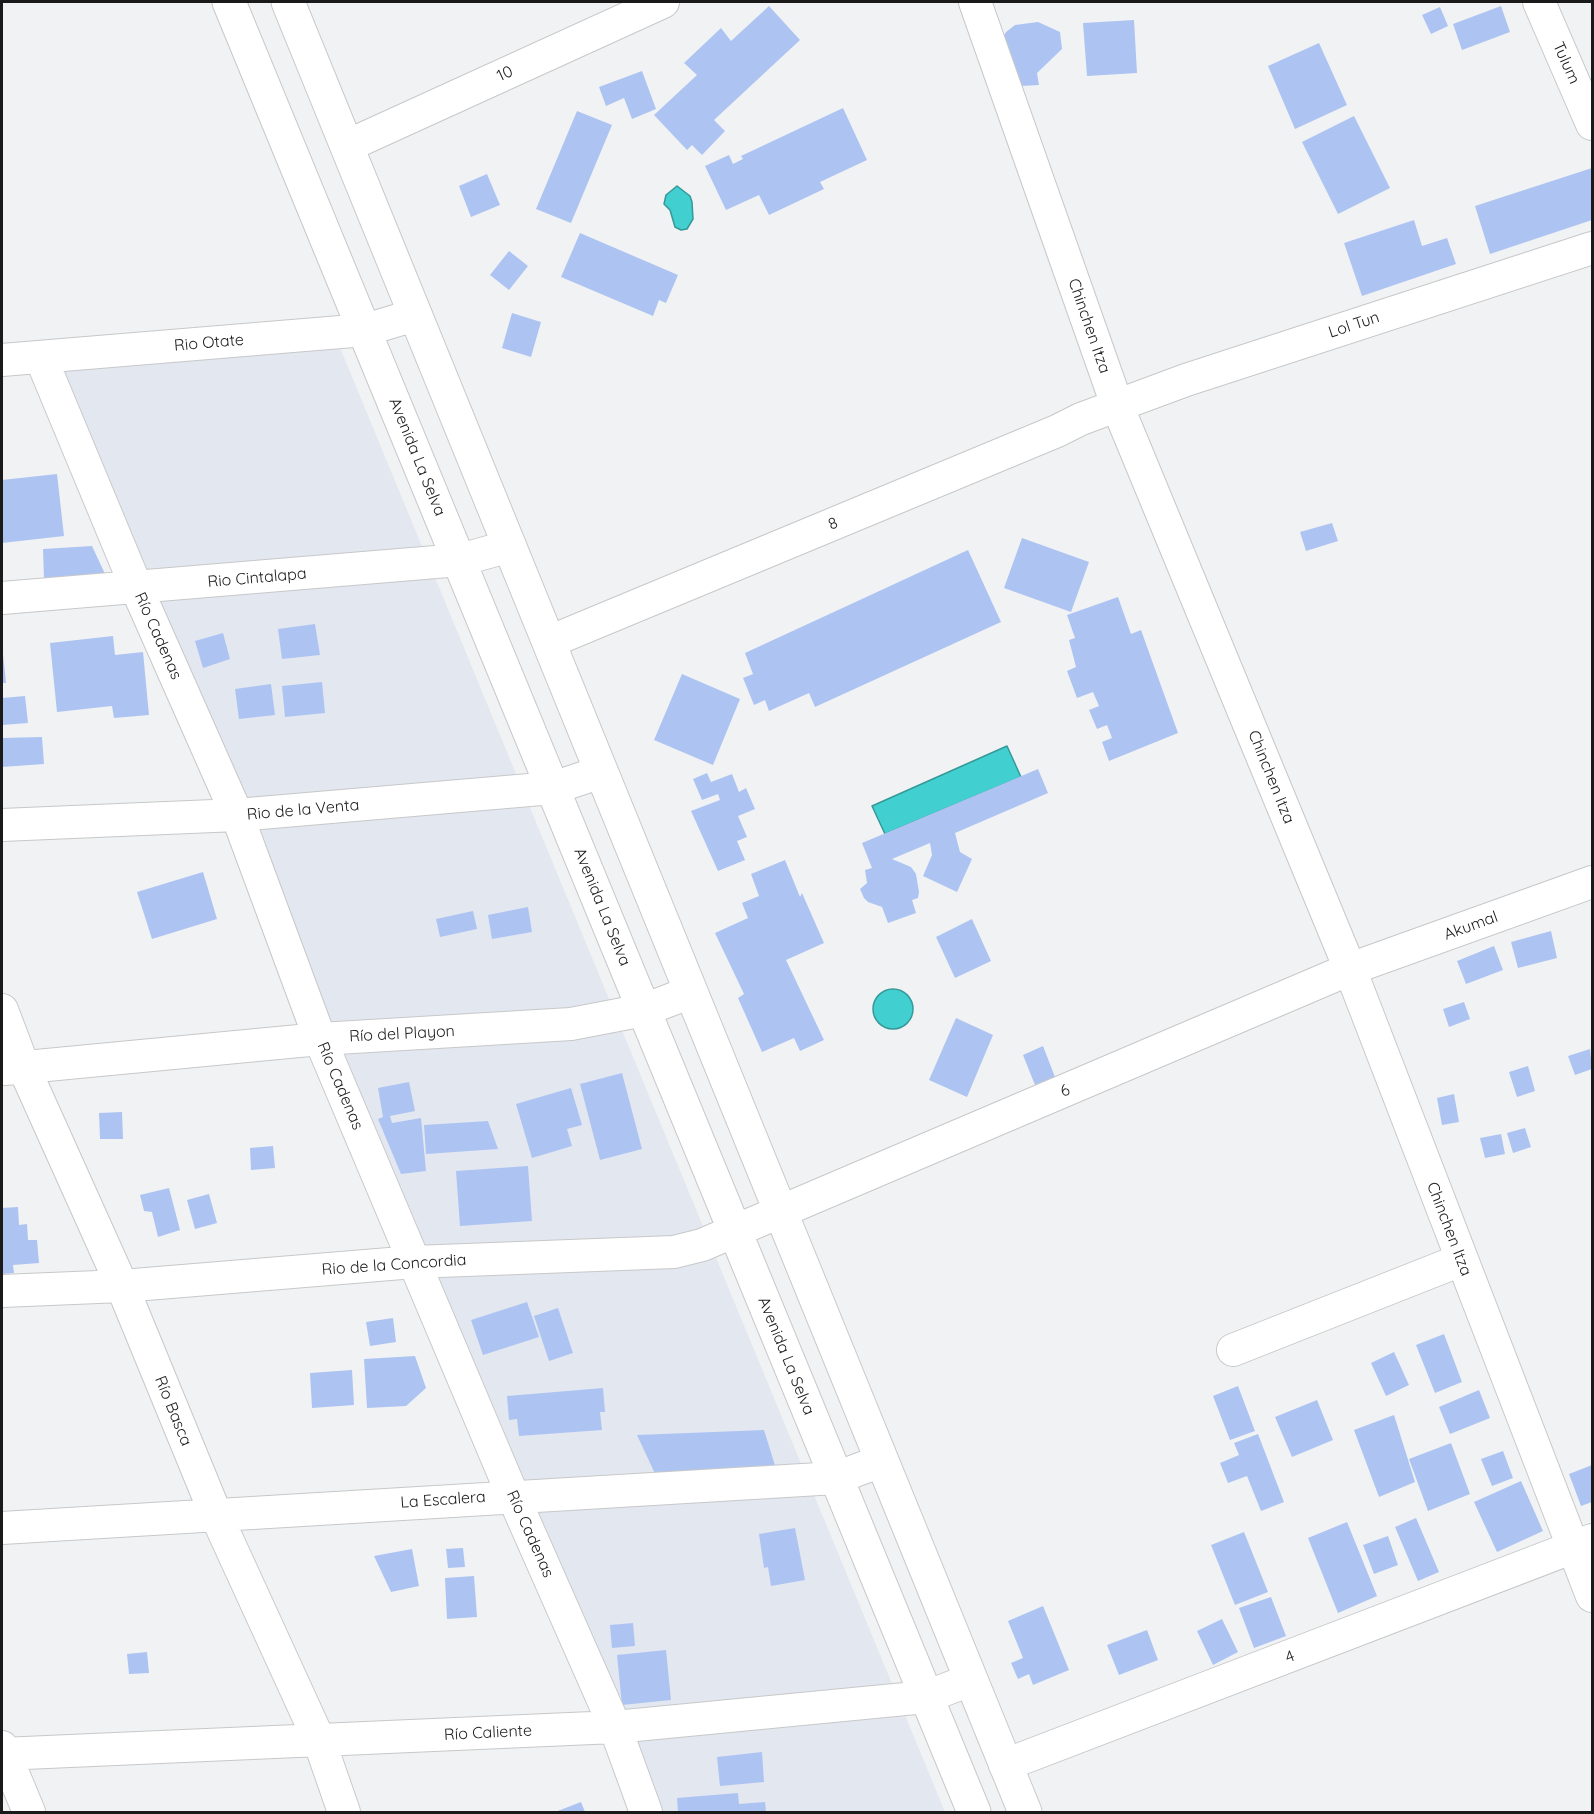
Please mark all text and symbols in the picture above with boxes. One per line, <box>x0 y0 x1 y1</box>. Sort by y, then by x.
street label: Tulum <box>1548 39 1584 87</box>
street label: 10 <box>494 62 516 86</box>
street label: Chinchen Itza <box>1064 276 1114 376</box>
street label: Lol Tun <box>1326 308 1382 342</box>
street label: Rio Otate <box>173 330 245 356</box>
street label: Avenida La Selva <box>385 395 449 519</box>
street label: 8 <box>825 513 841 535</box>
street label: Rio Cintalapa <box>207 564 307 592</box>
street label: Río Cadenas <box>130 589 186 683</box>
street label: Chinchen Itza <box>1244 727 1298 827</box>
street label: Rio de la Venta <box>246 796 360 824</box>
street label: Avenida La Selva <box>570 845 634 969</box>
street label: Akumal <box>1441 907 1501 945</box>
street label: Río del Playon <box>349 1022 455 1046</box>
street label: Río Cadenas <box>313 1039 367 1133</box>
street label: 6 <box>1057 1080 1073 1102</box>
street label: Chinchen Itza <box>1422 1179 1476 1279</box>
street label: Rio de la Concordia <box>321 1250 467 1280</box>
street label: Avenida La Selva <box>754 1294 818 1418</box>
street label: Río Basca <box>150 1373 196 1449</box>
street label: La Escalera <box>400 1487 486 1513</box>
street label: Río Cadenas <box>502 1487 558 1581</box>
street label: 4 <box>1283 1647 1297 1667</box>
street label: Río Caliente <box>444 1721 532 1745</box>

